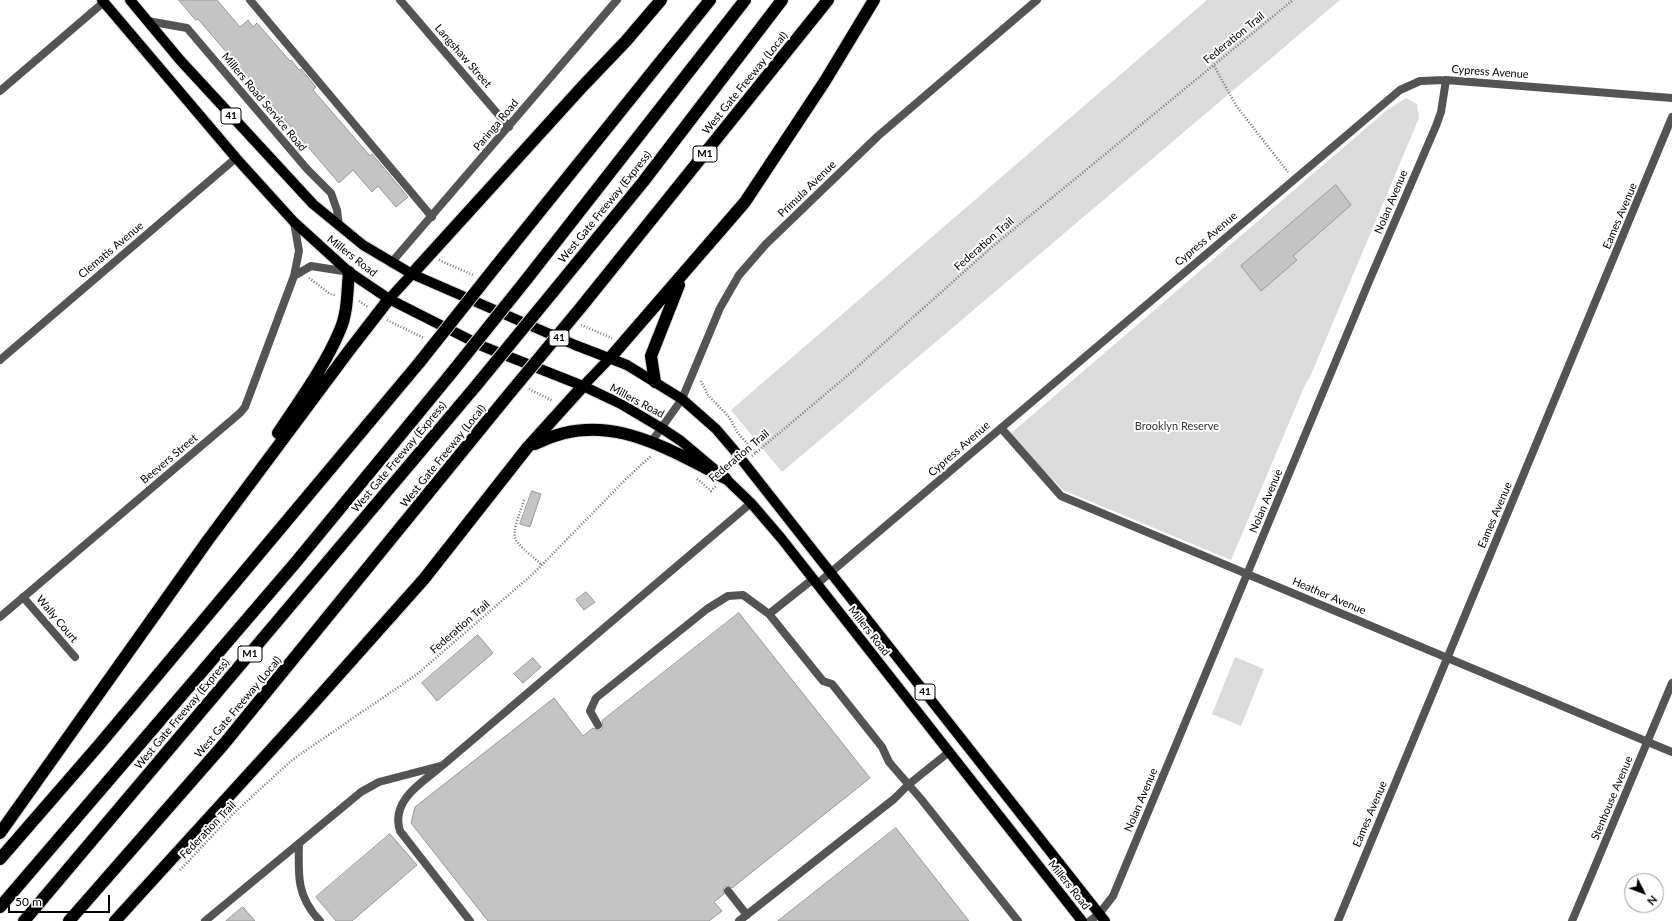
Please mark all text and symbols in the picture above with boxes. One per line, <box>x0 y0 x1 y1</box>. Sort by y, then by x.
street label: Federation Trail <box>1201 9 1267 67</box>
street label: Langshaw Street <box>432 22 494 90</box>
street label: West Gate Freeway (Local) <box>700 29 790 137</box>
street label: Millers Road Service Road <box>219 50 309 154</box>
street label: Cypress Avenue <box>1451 63 1529 81</box>
street label: Paringa Road <box>471 97 521 153</box>
road number: 41 <box>221 108 241 124</box>
road number: M1 <box>693 146 717 162</box>
street label: West Gate Freeway (Express) <box>556 148 654 266</box>
street label: Primula Avenue <box>775 158 839 220</box>
street label: Nolan Avenue <box>1372 168 1410 236</box>
street label: Eames Avenue <box>1600 181 1640 251</box>
street label: Cypress Avenue <box>1172 209 1240 269</box>
street label: Federation Trail <box>951 215 1017 273</box>
street label: Clematis Avenue <box>76 219 146 281</box>
street label: Millers Road <box>324 232 380 280</box>
road number: 41 <box>549 330 569 346</box>
street label: Millers Road <box>608 381 666 421</box>
street label: West Gate Freeway (Express) <box>349 399 449 515</box>
street label: West Gate Freeway (Local) <box>398 402 488 510</box>
street label: Cypress Avenue <box>925 419 993 479</box>
park label: Brooklyn Reserve <box>1135 419 1219 433</box>
street label: Federation Trail <box>706 427 772 485</box>
street label: Beevers Street <box>138 431 200 487</box>
street label: Nolan Avenue <box>1247 467 1285 535</box>
street label: Eames Avenue <box>1475 480 1515 550</box>
street label: Heather Avenue <box>1290 575 1368 617</box>
street label: Wally Court <box>33 593 81 645</box>
street label: Federation Trail <box>427 598 493 656</box>
street label: Millers Road <box>845 603 893 659</box>
road number: M1 <box>238 646 262 662</box>
street label: West Gate Freeway (Local) <box>192 654 284 760</box>
street label: West Gate Freeway (Express) <box>132 656 232 772</box>
road number: 41 <box>915 684 935 700</box>
street label: Stenhouse Avenue <box>1588 754 1636 842</box>
street label: Nolan Avenue <box>1122 766 1160 834</box>
street label: Eames Avenue <box>1350 779 1390 849</box>
street label: Federation Trail <box>177 799 239 861</box>
street label: Millers Road <box>1045 857 1093 913</box>
north arrow <box>1624 873 1664 913</box>
scale bar <box>10 887 112 913</box>
text: N <box>1645 893 1660 908</box>
text: 50 m <box>15 894 42 909</box>

